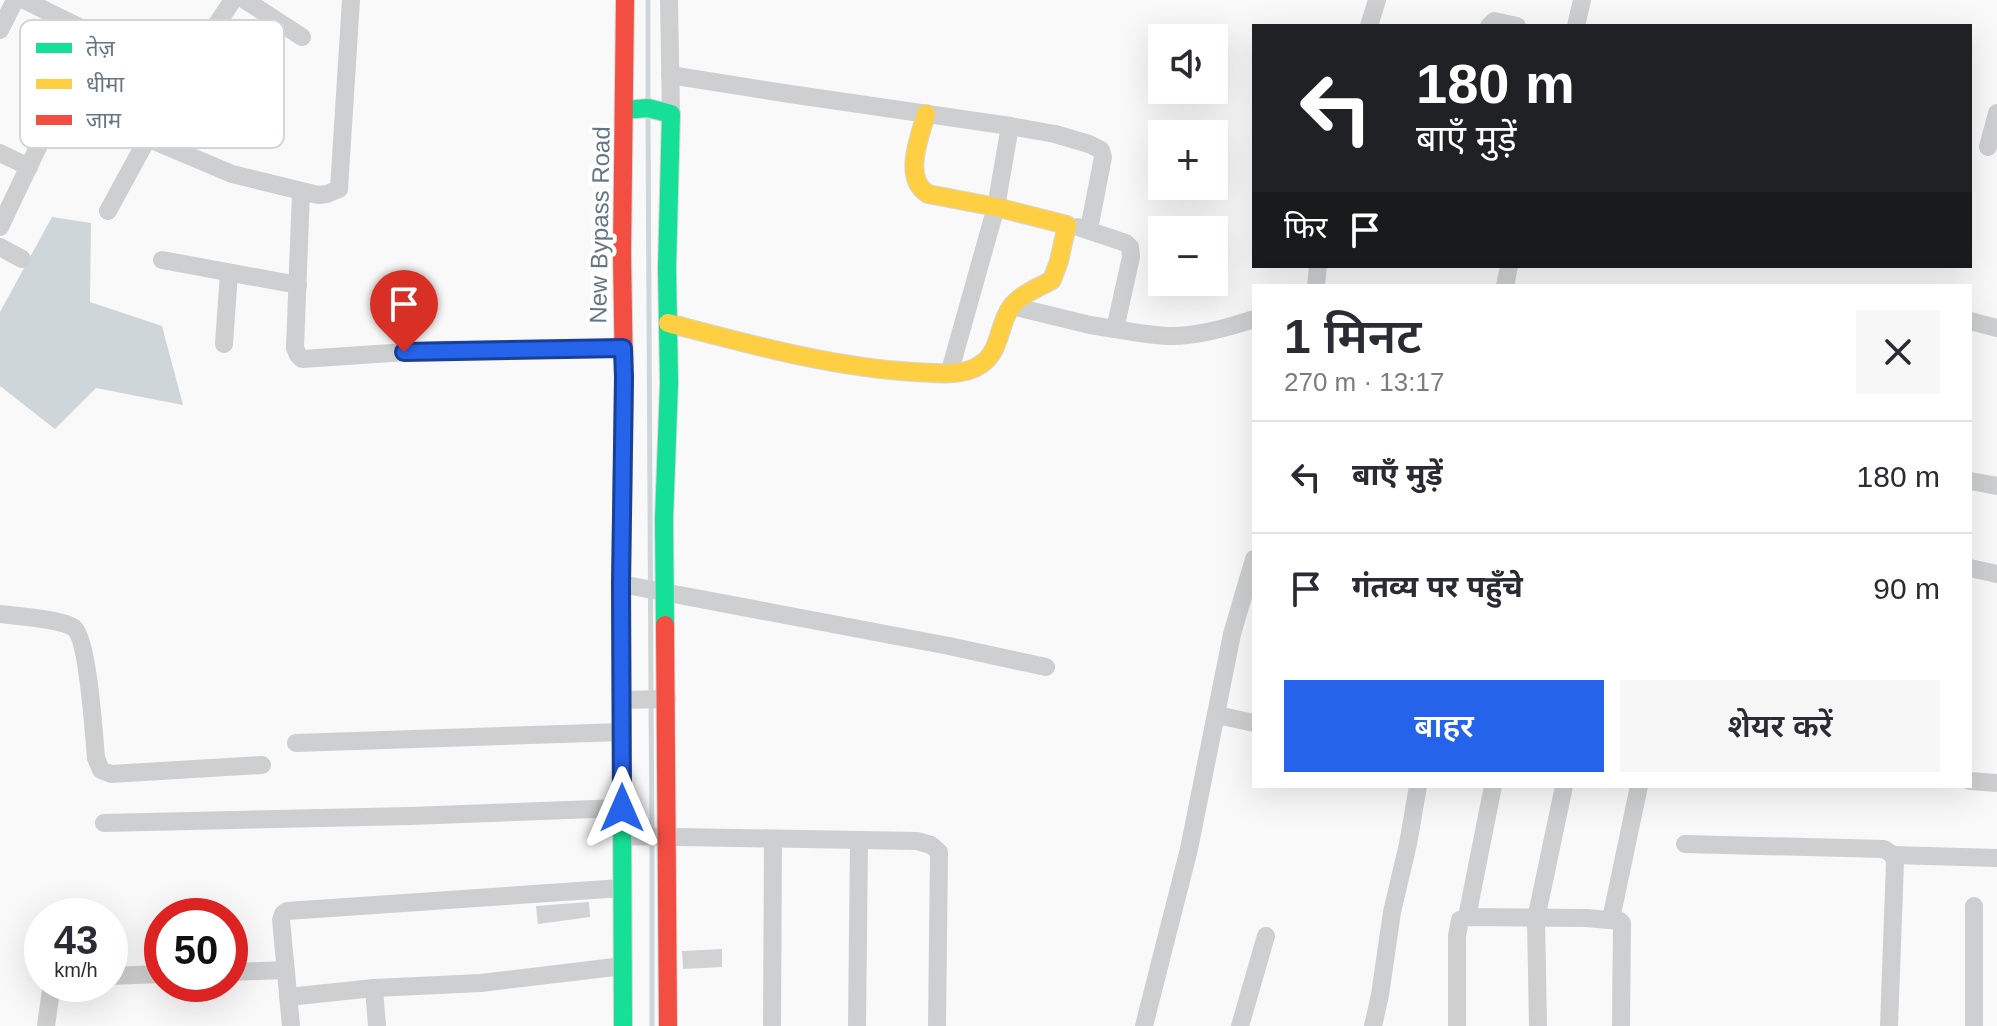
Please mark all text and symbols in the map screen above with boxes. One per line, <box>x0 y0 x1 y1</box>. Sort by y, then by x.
legend <box>20 20 284 148</box>
map controls <box>1148 24 1228 296</box>
button: sound <box>1148 24 1228 104</box>
text: तेज़ <box>86 35 116 61</box>
text: 180 m <box>1416 52 1575 115</box>
icon: left <box>1284 56 1388 160</box>
text: धीमा <box>86 72 124 97</box>
text: जाम <box>86 108 122 133</box>
text: बाएँ मुड़ें <box>1416 118 1517 159</box>
button: + <box>1148 120 1228 200</box>
street label: New Bypass Road <box>584 126 615 324</box>
icon: arrive <box>1343 208 1387 252</box>
text: फिर <box>1284 211 1327 244</box>
button: − <box>1148 216 1228 296</box>
pin <box>370 270 438 352</box>
icon: arrive <box>382 282 426 326</box>
text: 1 मिनट <box>1284 310 1421 363</box>
button: close <box>1856 310 1940 394</box>
text: 270 m · 13:17 <box>1284 367 1444 397</box>
icon: left <box>1284 455 1328 499</box>
text: बाएँ मुड़ें <box>1352 458 1443 491</box>
text: 180 m <box>1857 460 1940 493</box>
icon: arrive <box>1284 567 1328 611</box>
text: गंतव्य पर पहुँचे <box>1352 570 1523 603</box>
text: 90 m <box>1873 572 1940 605</box>
button: बाहर <box>1284 680 1604 772</box>
button: शेयर करें <box>1620 680 1940 772</box>
position arrow <box>580 766 664 850</box>
speed limit sign: 50 <box>144 898 248 1002</box>
text: 43 <box>54 918 98 962</box>
text: km/h <box>54 959 98 981</box>

